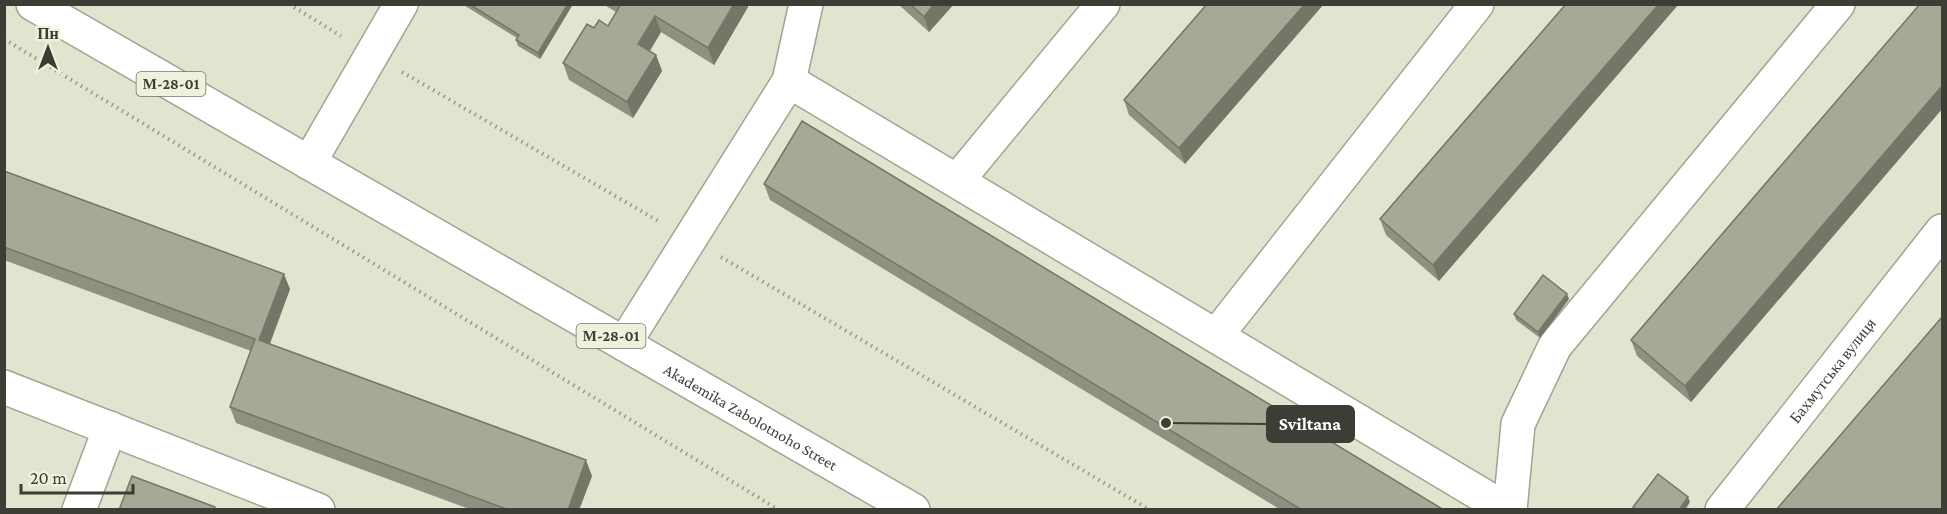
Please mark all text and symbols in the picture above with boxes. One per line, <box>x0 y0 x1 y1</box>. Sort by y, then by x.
north arrow <box>18 18 78 78</box>
text: Пн <box>37 25 59 42</box>
road number: М-28-01 <box>136 72 206 96</box>
street label: Бахмутська вулиця <box>1786 314 1879 426</box>
road number: М-28-01 <box>576 324 646 348</box>
street label: Akademika Zabolotnoho Street <box>661 361 841 474</box>
callout: Sviltana <box>1267 406 1354 442</box>
text: Sviltana <box>1279 414 1341 434</box>
scale bar <box>21 457 134 495</box>
text: 20 m <box>30 468 67 488</box>

